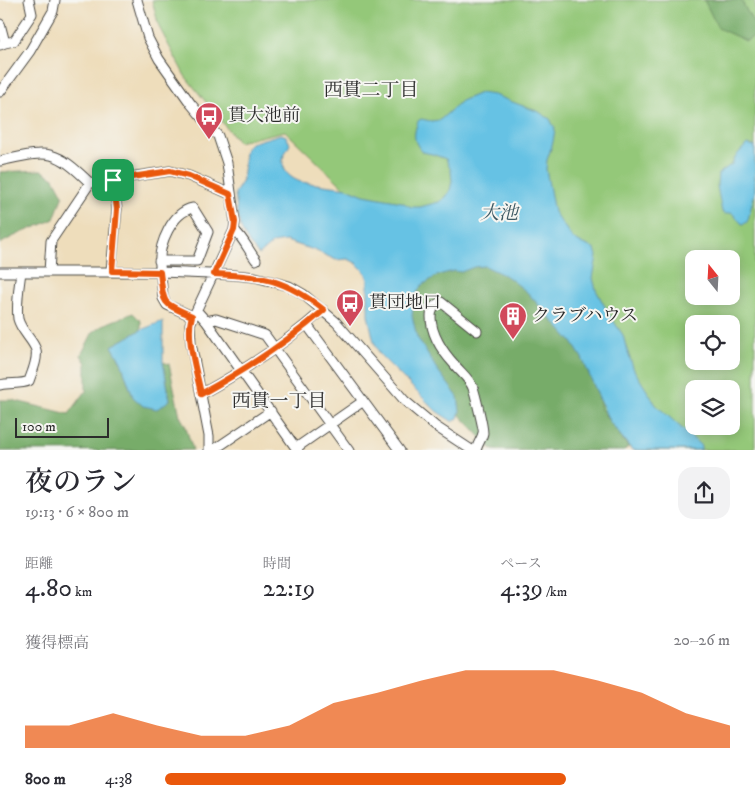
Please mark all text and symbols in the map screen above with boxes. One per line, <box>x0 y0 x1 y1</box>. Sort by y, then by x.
district label: 西貫二丁目 <box>323 79 419 102</box>
bus stop icon: 貫大池前 <box>194 101 224 140</box>
place label: 貫大池前 <box>228 105 300 127</box>
pin <box>92 159 134 201</box>
icon: arrive <box>99 166 127 194</box>
water label: 大池 <box>480 202 520 225</box>
north arrow <box>685 250 740 305</box>
map controls <box>685 250 740 435</box>
bus stop icon: 貫団地口 <box>335 288 365 327</box>
place label: 貫団地口 <box>369 292 441 314</box>
building icon: クラブハウス <box>498 301 528 340</box>
place label: クラブハウス <box>532 305 638 327</box>
button: locate <box>685 315 740 370</box>
button: layers <box>685 380 740 435</box>
district label: 西貫一丁目 <box>231 390 327 413</box>
scale bar <box>15 416 109 439</box>
text: 100 m <box>22 418 56 436</box>
text: 夜のラン <box>25 465 137 500</box>
button: share <box>678 467 730 519</box>
text: 19:13 · 6 × 800 m <box>25 502 129 522</box>
text: 距離 <box>25 555 53 573</box>
text: 時間 <box>263 555 291 573</box>
text: ペース <box>500 555 542 573</box>
text: 4.80 <box>25 573 72 604</box>
text: 22:19 <box>263 573 315 604</box>
text: 4:39 <box>500 573 543 604</box>
text: km <box>72 583 92 601</box>
text: /km <box>543 583 567 601</box>
text: 20–26 m <box>673 630 730 650</box>
text: 獲得標高 <box>25 633 89 653</box>
text: 800 m <box>25 769 66 789</box>
text: 4:38 <box>105 769 132 789</box>

